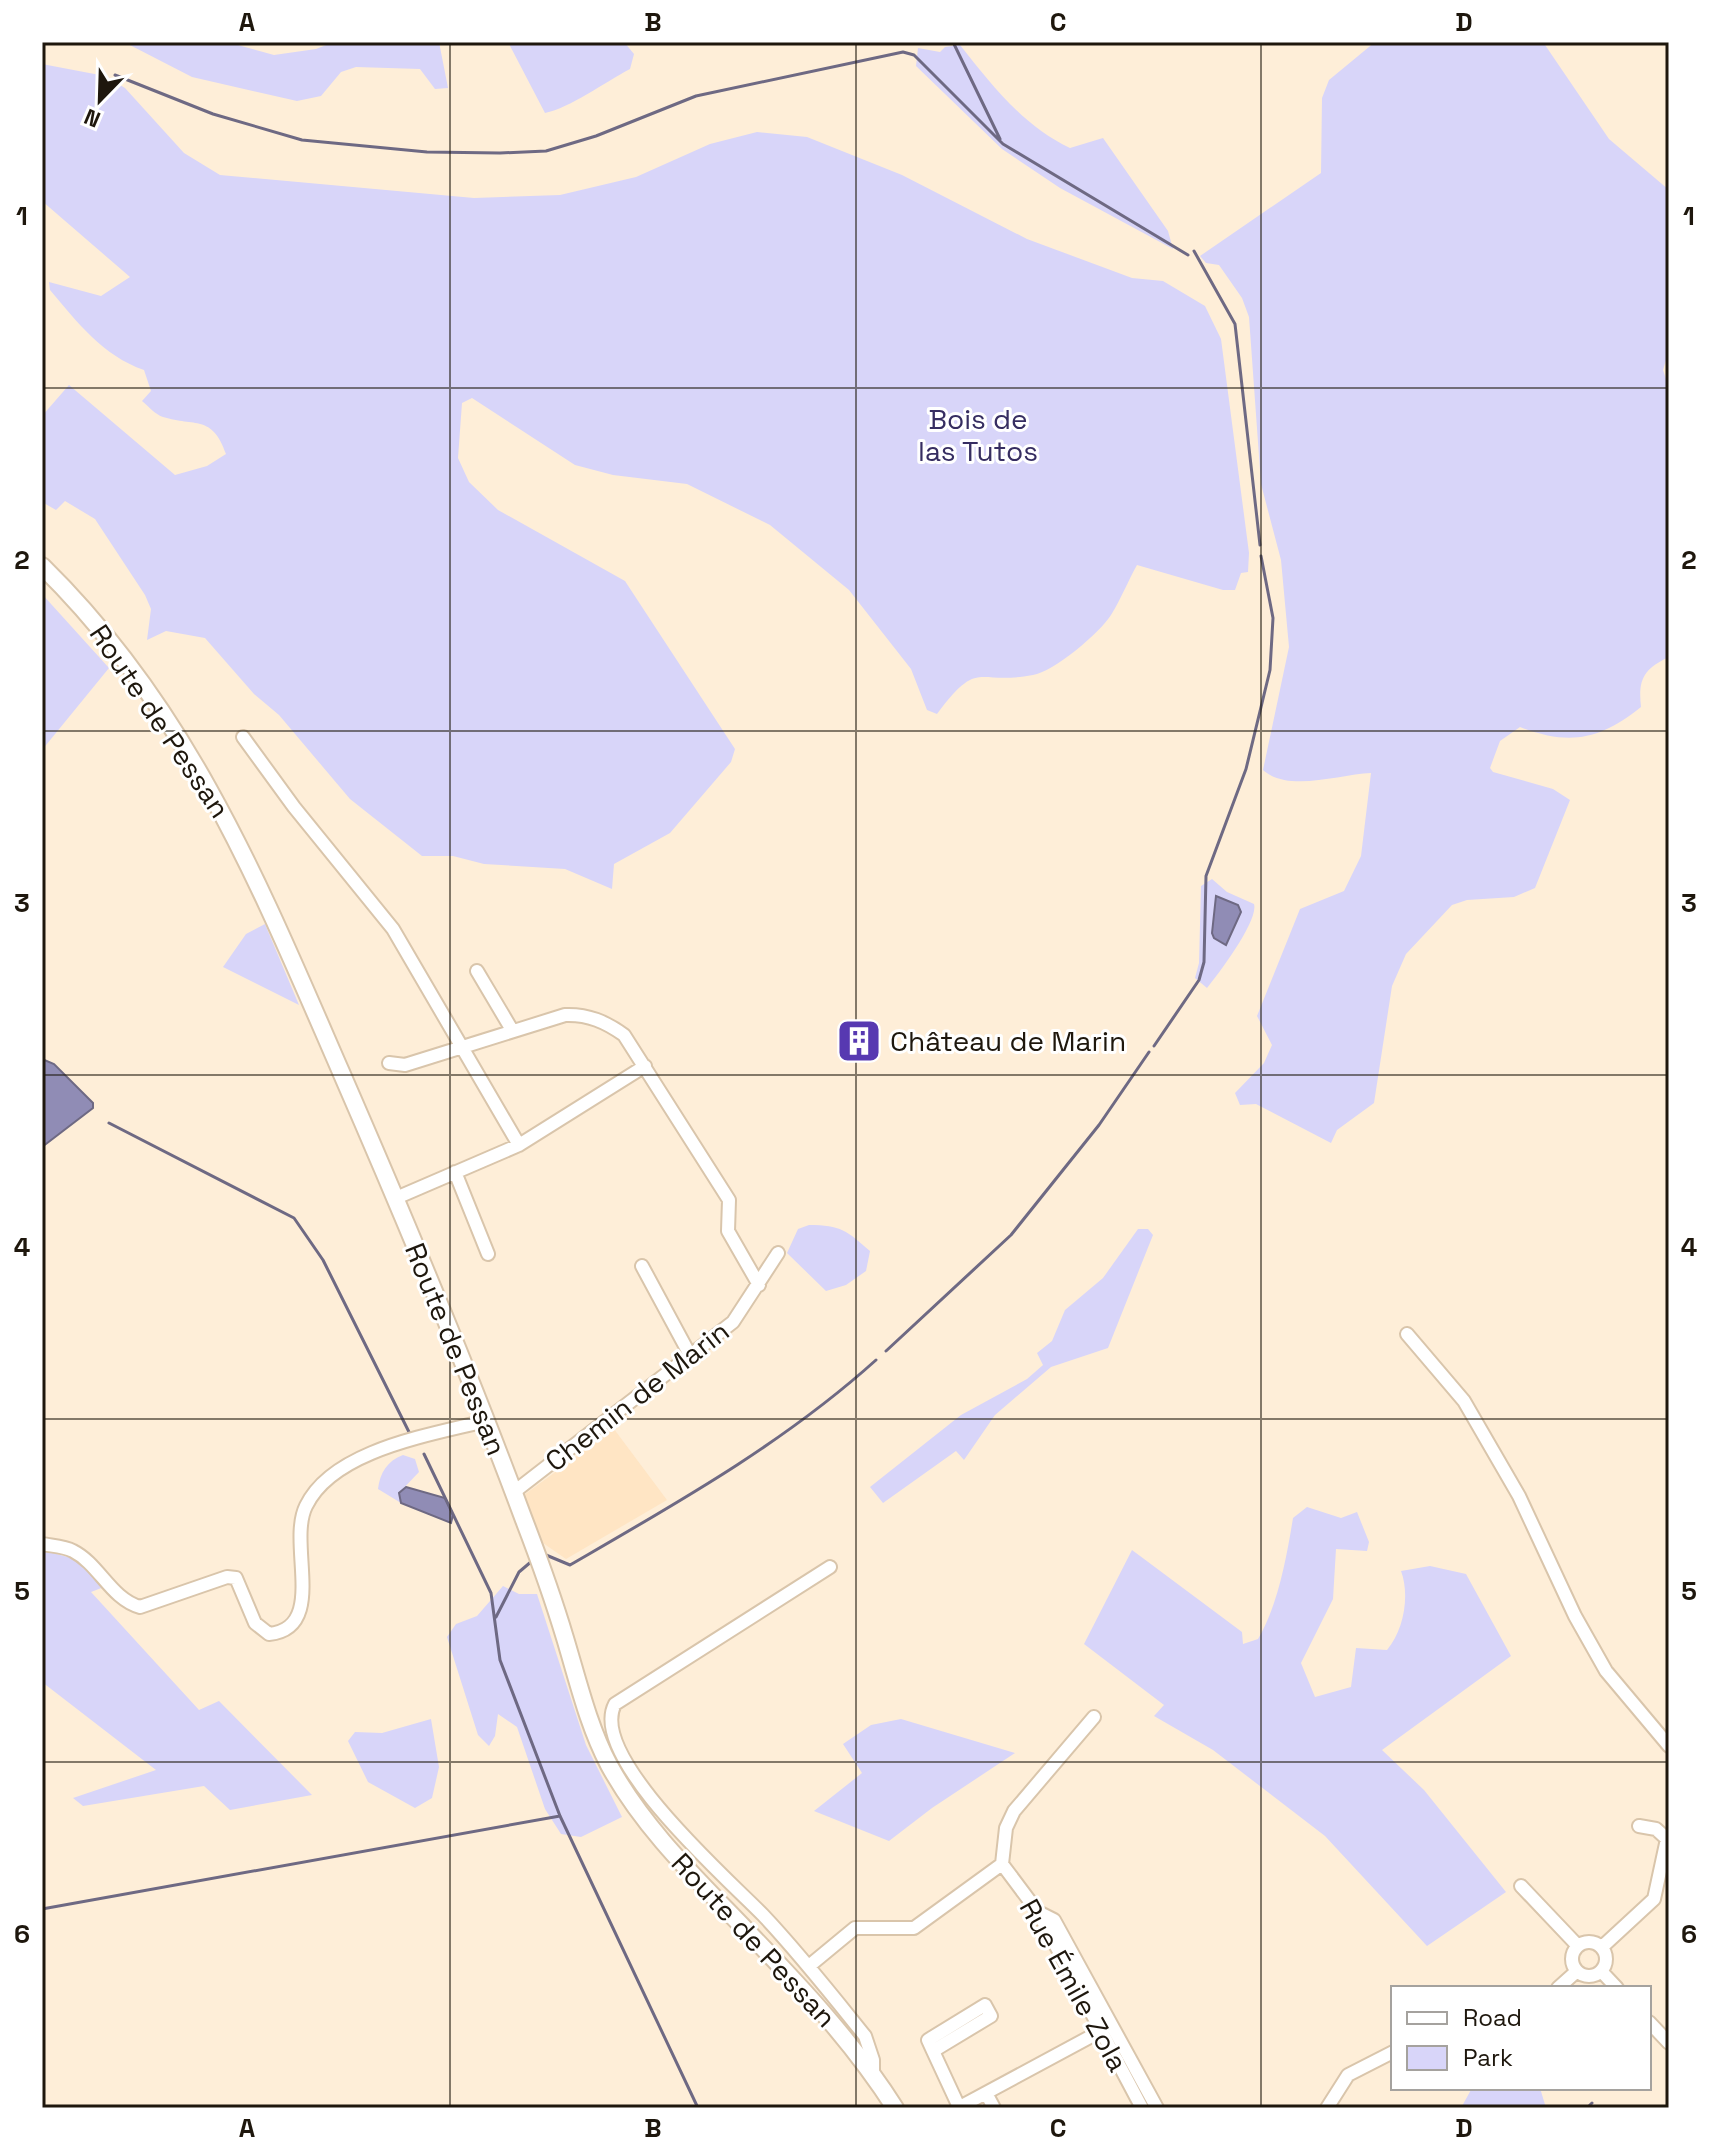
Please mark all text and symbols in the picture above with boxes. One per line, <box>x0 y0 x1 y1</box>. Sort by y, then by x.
text: A <box>239 5 256 39</box>
text: B <box>644 5 662 39</box>
text: C <box>1050 5 1066 39</box>
text: D <box>1455 5 1473 39</box>
north arrow <box>60 60 140 140</box>
text: N <box>80 103 104 134</box>
text: 1 <box>16 199 28 233</box>
text: 1 <box>1683 199 1695 233</box>
park label: Bois de las Tutos <box>918 401 1038 469</box>
text: 2 <box>14 543 30 577</box>
text: 2 <box>1681 543 1697 577</box>
street label: Route de Pessan <box>82 617 238 825</box>
text: 3 <box>14 886 30 920</box>
text: 3 <box>1681 886 1697 920</box>
building icon: Château de Marin <box>835 1017 883 1065</box>
place label: Château de Marin <box>890 1023 1126 1059</box>
text: 4 <box>14 1230 30 1264</box>
text: 4 <box>1681 1230 1697 1264</box>
street label: Route de Pessan <box>397 1238 515 1460</box>
street label: Chemin de Marin <box>538 1313 736 1479</box>
text: 5 <box>14 1574 30 1608</box>
text: 5 <box>1681 1574 1697 1608</box>
street label: Route de Pessan <box>664 1845 844 2035</box>
street label: Rue Émile Zola <box>1012 1892 1136 2078</box>
text: 6 <box>14 1917 30 1951</box>
text: 6 <box>1681 1917 1697 1951</box>
legend <box>1391 1986 1651 2090</box>
text: Road <box>1463 2002 1522 2033</box>
text: Park <box>1463 2042 1513 2073</box>
text: A <box>239 2111 256 2145</box>
text: B <box>644 2111 662 2145</box>
text: C <box>1050 2111 1066 2145</box>
text: D <box>1455 2111 1473 2145</box>

